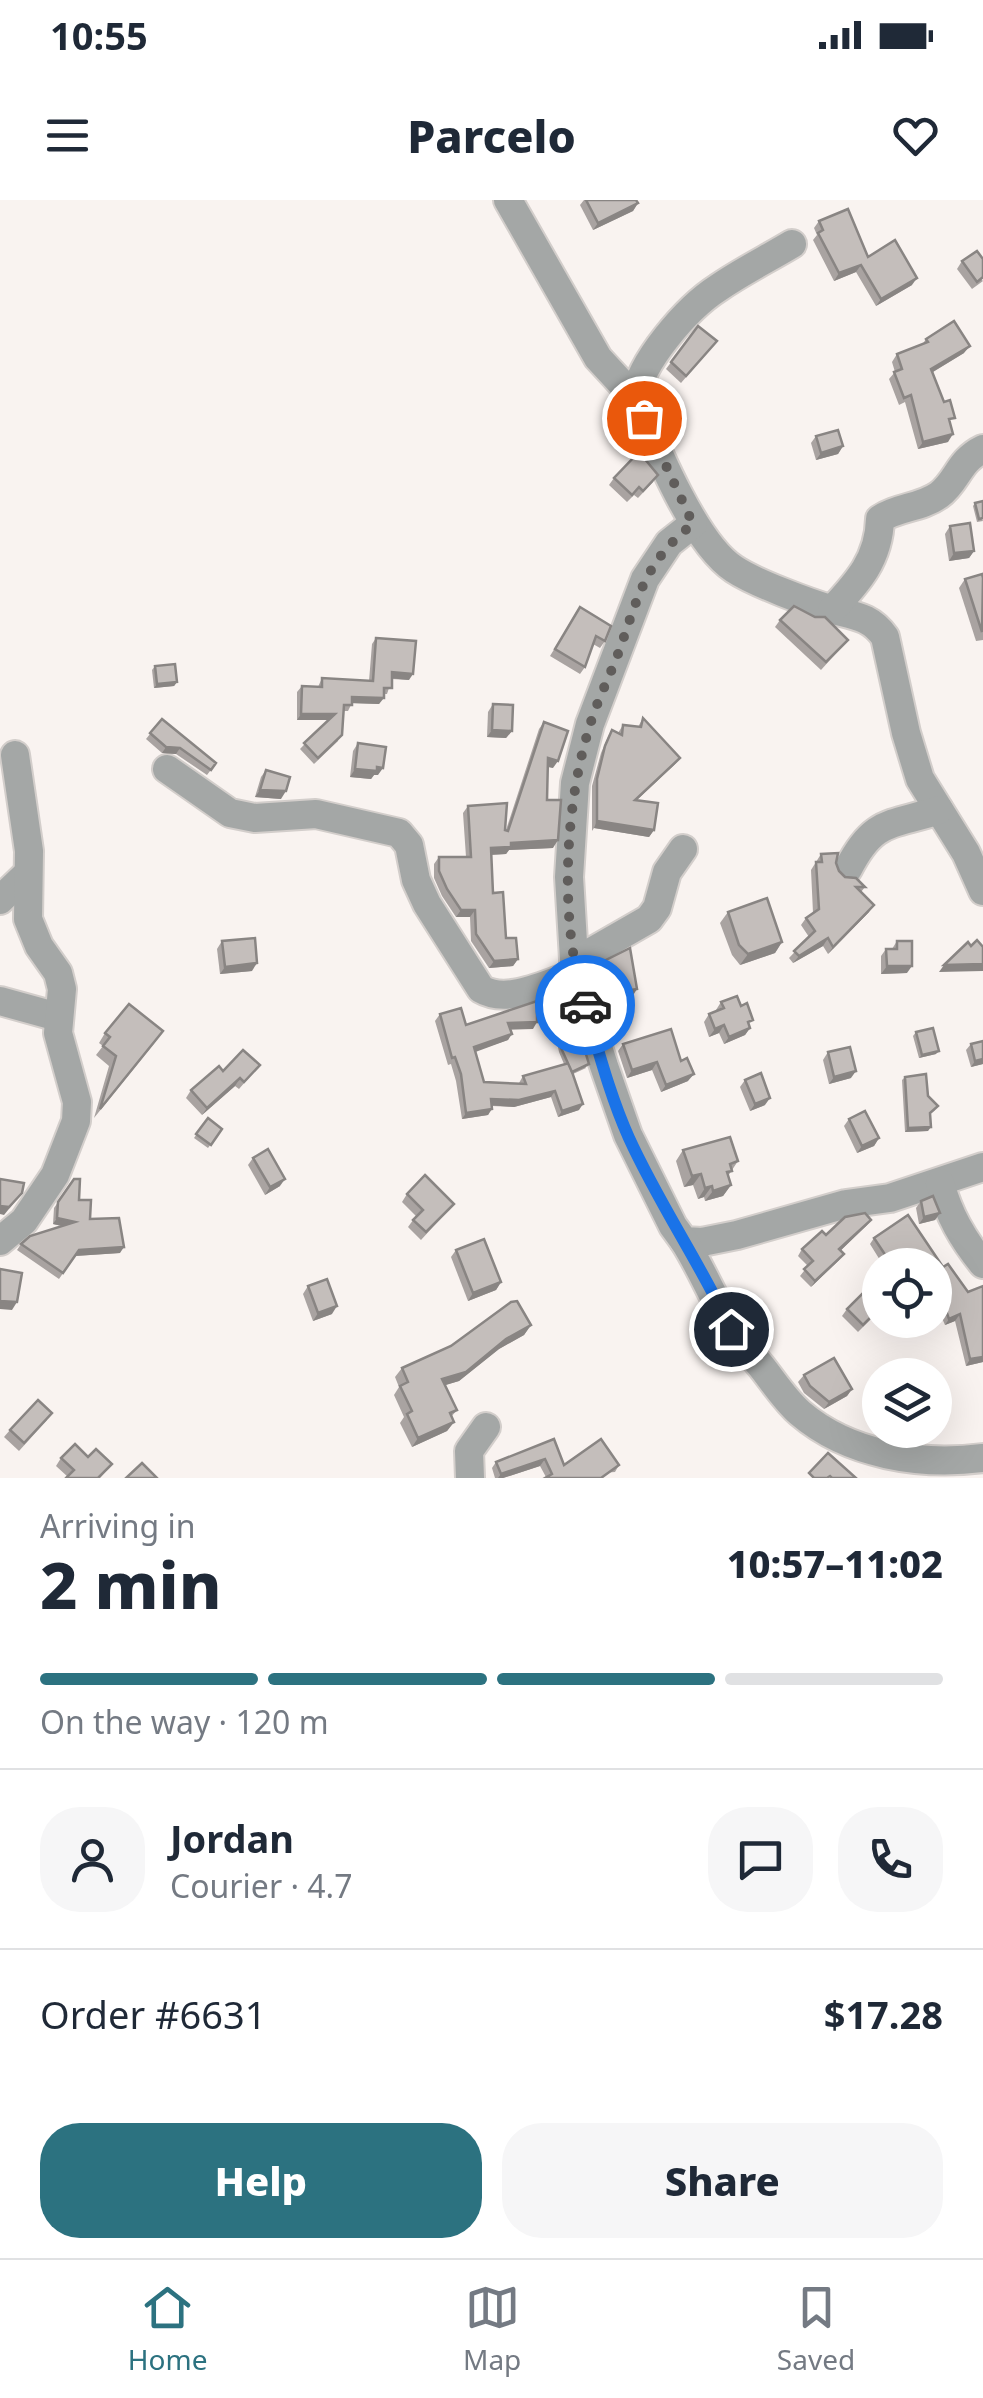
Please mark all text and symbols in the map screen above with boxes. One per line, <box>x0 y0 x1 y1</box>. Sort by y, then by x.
text: 10:55 <box>50 9 148 61</box>
text: Parcelo <box>407 105 576 166</box>
icon: menu <box>40 108 95 163</box>
icon: heart <box>888 108 943 163</box>
pin <box>602 376 687 461</box>
icon: bag <box>617 391 672 446</box>
courier <box>535 955 635 1055</box>
icon: car <box>558 978 613 1033</box>
map controls <box>862 1248 952 1448</box>
button: locate <box>862 1248 952 1338</box>
pin <box>689 1287 774 1372</box>
icon: home <box>704 1302 759 1357</box>
button: layers <box>862 1358 952 1448</box>
text: Arriving in <box>40 1504 195 1547</box>
text: 10:57–11:02 <box>727 1537 943 1589</box>
text: 2 min <box>40 1540 222 1628</box>
text: On the way · 120 m <box>40 1700 329 1743</box>
button: person <box>40 1807 145 1912</box>
button: chat <box>708 1807 813 1912</box>
button: phone <box>838 1807 943 1912</box>
text: Jordan <box>170 1812 294 1864</box>
text: Courier · 4.7 <box>170 1864 353 1907</box>
text: Order #6631 <box>40 1988 266 2040</box>
text: $17.28 <box>824 1988 943 2040</box>
button: Help <box>40 2123 482 2238</box>
button: Share <box>502 2123 943 2238</box>
tab: Home <box>128 2280 207 2378</box>
tab: Map <box>463 2280 521 2378</box>
tab: Saved <box>777 2280 855 2378</box>

